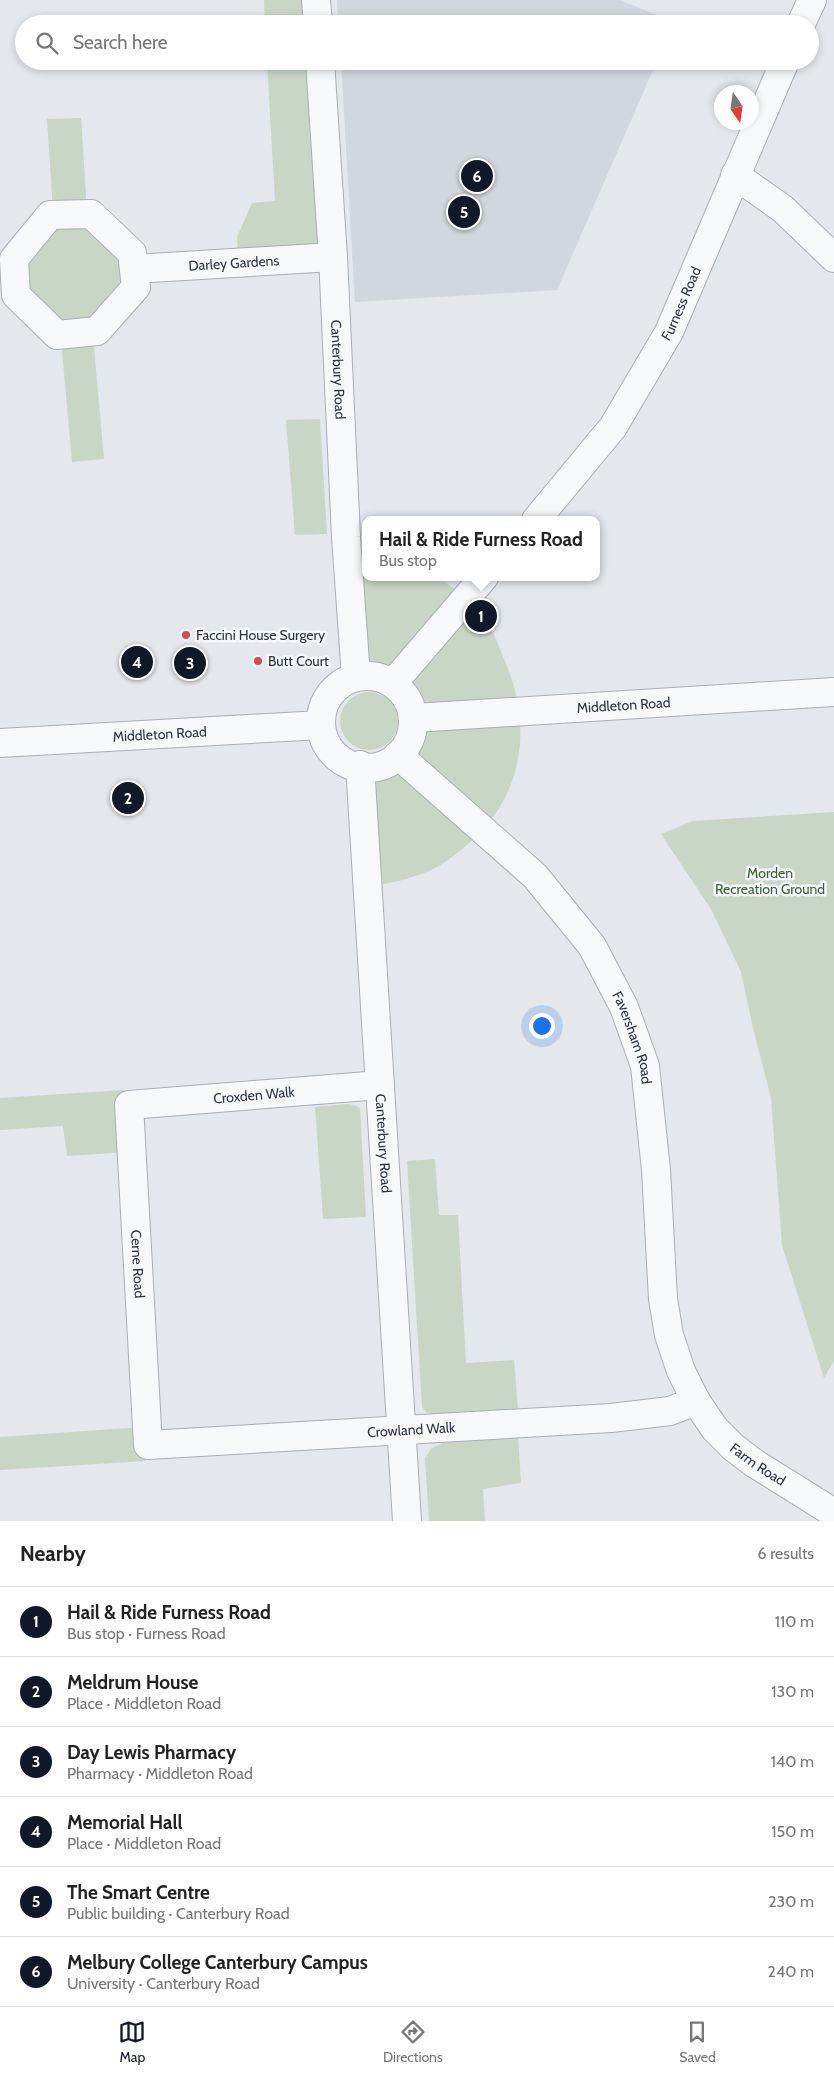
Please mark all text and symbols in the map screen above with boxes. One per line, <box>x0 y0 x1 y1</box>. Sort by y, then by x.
search box <box>15 15 819 70</box>
icon: search <box>33 29 61 57</box>
text: Search here <box>73 31 167 54</box>
north arrow <box>714 85 759 130</box>
pin: 6 <box>461 157 493 195</box>
pin: 5 <box>448 193 480 231</box>
street label: Darley Gardens <box>188 251 280 275</box>
street label: Furness Road <box>657 264 705 344</box>
street label: Canterbury Road <box>327 319 350 420</box>
popup <box>362 516 600 581</box>
text: Hail & Ride Furness Road <box>379 528 583 551</box>
text: Bus stop <box>379 551 437 570</box>
pin: 1 <box>465 597 497 635</box>
place label: Faccini House Surgery <box>196 626 325 644</box>
marker: Faccini House Surgery <box>180 629 192 641</box>
pin: 4 <box>121 643 153 681</box>
pin: 3 <box>174 644 206 682</box>
place label: Butt Court <box>268 652 329 670</box>
marker: Butt Court <box>252 655 264 667</box>
street label: Middleton Road <box>576 693 671 717</box>
street label: Middleton Road <box>112 722 207 746</box>
pin: 2 <box>112 779 144 817</box>
park label: Morden Recreation Ground <box>715 864 825 898</box>
street label: Faversham Road <box>608 988 656 1085</box>
your location <box>529 1013 555 1039</box>
street label: Croxden Walk <box>213 1082 296 1108</box>
street label: Canterbury Road <box>371 1093 396 1194</box>
street label: Cerne Road <box>127 1229 149 1299</box>
street label: Crowland Walk <box>367 1418 457 1441</box>
street label: Farm Road <box>726 1439 789 1490</box>
text: Nearby <box>20 1541 86 1566</box>
text: 6 results <box>758 1544 814 1563</box>
text: Hail & Ride Furness Road <box>67 1601 271 1624</box>
text: 1 <box>33 1612 39 1631</box>
text: 110 m <box>775 1612 814 1631</box>
text: Bus stop · Furness Road <box>67 1624 226 1643</box>
text: Meldrum House <box>67 1671 198 1694</box>
text: 2 <box>32 1682 40 1701</box>
text: 130 m <box>771 1682 814 1701</box>
text: Place · Middleton Road <box>67 1694 221 1713</box>
text: Day Lewis Pharmacy <box>67 1741 236 1764</box>
text: 3 <box>32 1752 40 1771</box>
text: 140 m <box>771 1752 814 1771</box>
text: Pharmacy · Middleton Road <box>67 1764 253 1783</box>
text: Memorial Hall <box>67 1811 182 1834</box>
text: 4 <box>31 1822 41 1841</box>
text: 150 m <box>771 1822 814 1841</box>
text: Place · Middleton Road <box>67 1834 221 1853</box>
text: The Smart Centre <box>67 1881 210 1904</box>
text: 5 <box>32 1892 40 1911</box>
text: 230 m <box>768 1892 814 1911</box>
text: Public building · Canterbury Road <box>67 1904 290 1923</box>
text: Melbury College Canterbury Campus <box>67 1951 368 1974</box>
text: 6 <box>32 1962 41 1981</box>
text: 240 m <box>768 1962 814 1981</box>
text: University · Canterbury Road <box>67 1974 260 1993</box>
tab: Map <box>118 2018 146 2066</box>
tab: Directions <box>383 2018 443 2066</box>
tab: Saved <box>679 2018 716 2066</box>

